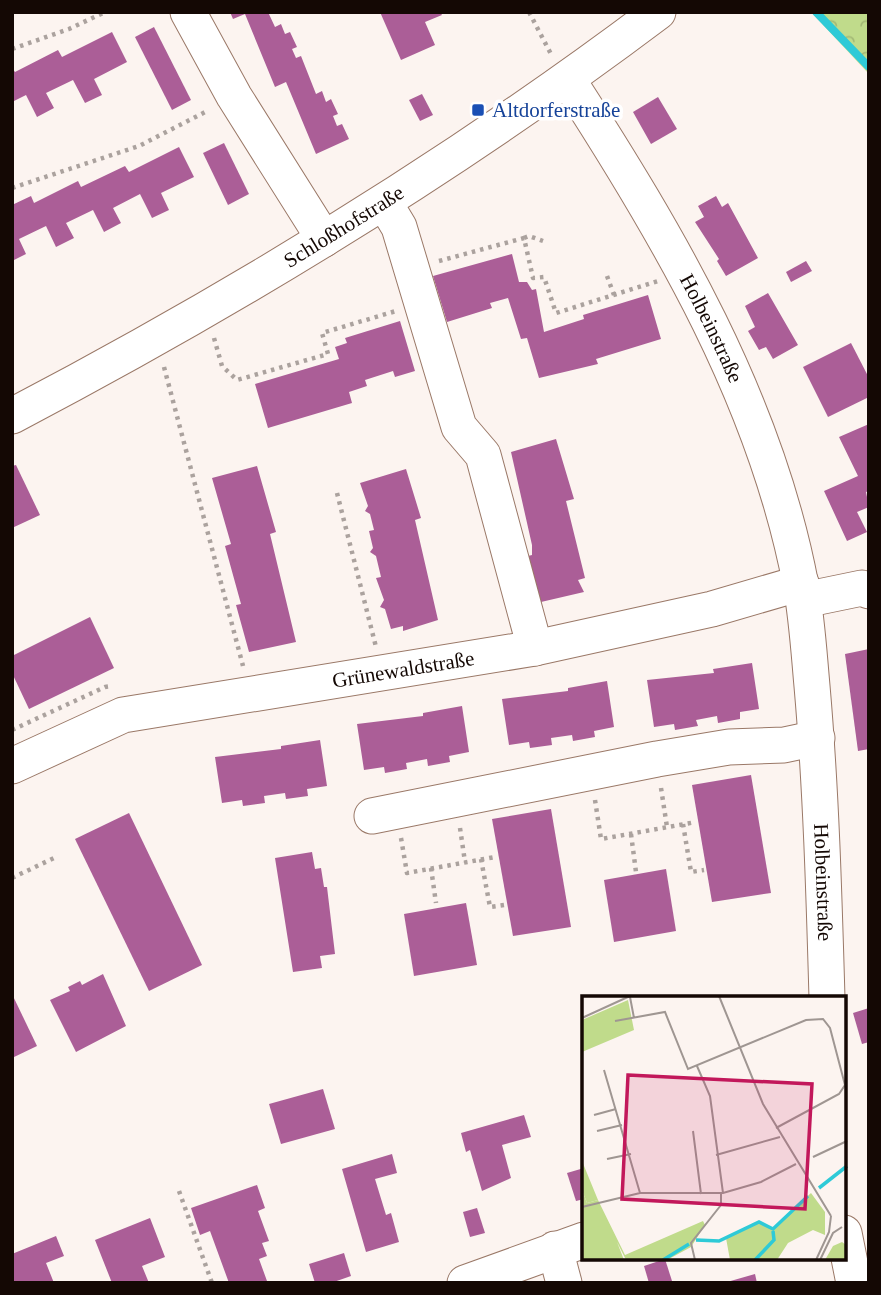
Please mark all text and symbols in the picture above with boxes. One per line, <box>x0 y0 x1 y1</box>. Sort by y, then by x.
place label: Altdorferstraße <box>492 98 620 122</box>
marker: Altdorferstraße <box>470 102 486 118</box>
street label: Schloßhofstraße <box>279 180 408 273</box>
street label: Holbeinstraße <box>675 270 748 386</box>
street label: Grünewaldstraße <box>330 646 476 693</box>
street label: Holbeinstraße <box>809 823 837 941</box>
inset map <box>582 996 846 1260</box>

